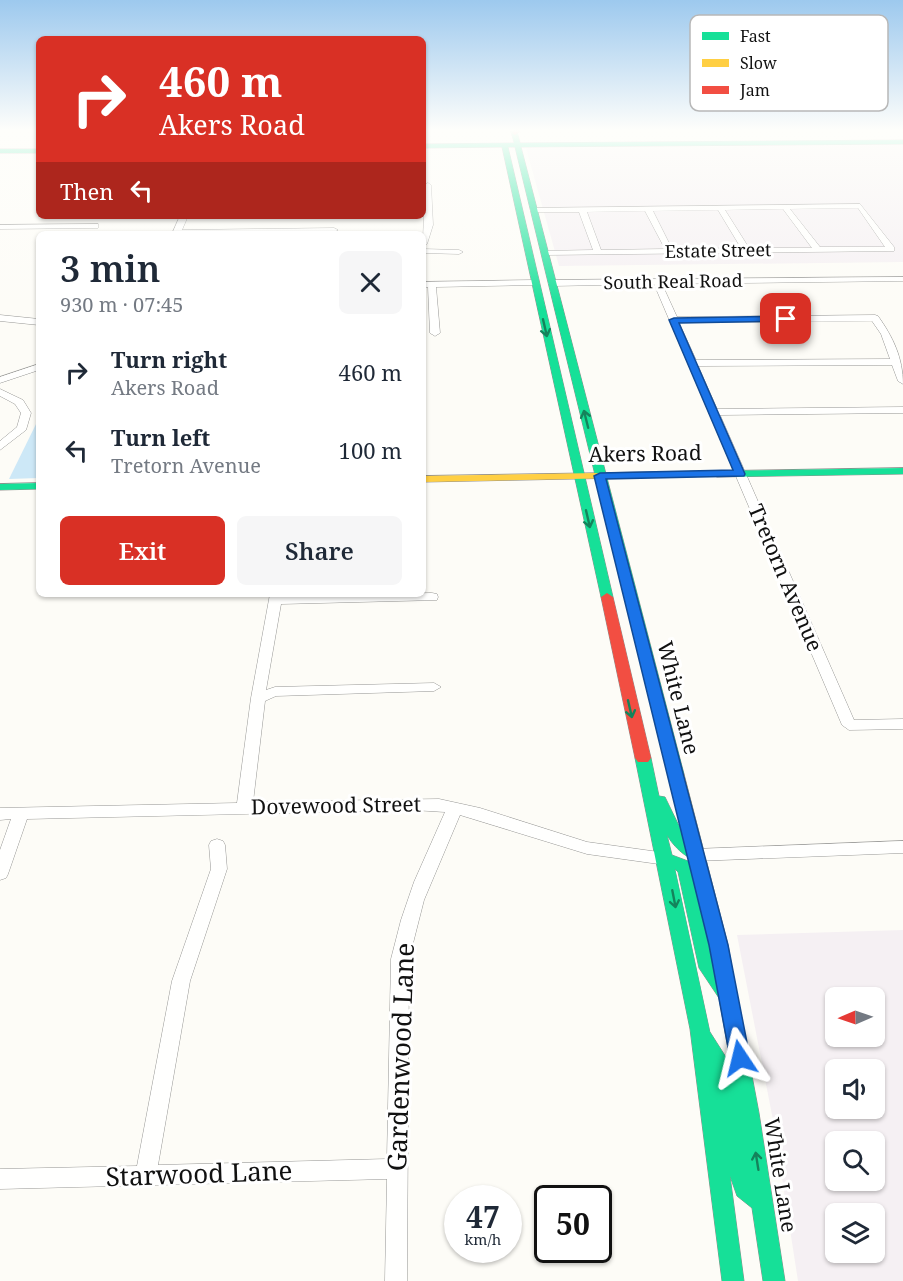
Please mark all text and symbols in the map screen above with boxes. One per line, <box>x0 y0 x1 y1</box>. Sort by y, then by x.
legend <box>690 15 888 111</box>
text: Fast <box>740 25 771 47</box>
text: 460 m <box>159 52 283 109</box>
text: Slow <box>740 52 777 74</box>
icon: right <box>60 60 138 138</box>
text: Jam <box>739 79 770 101</box>
text: Akers Road <box>159 106 305 143</box>
icon: left <box>125 174 158 207</box>
text: Then <box>60 176 113 206</box>
street label: Estate Street <box>664 237 772 263</box>
text: 3 min <box>60 244 161 293</box>
button: close <box>339 251 402 314</box>
street label: South Real Road <box>603 268 743 294</box>
text: 930 m · 07:45 <box>60 291 183 318</box>
pin <box>760 293 811 344</box>
icon: arrive <box>769 302 802 335</box>
one-way arrow <box>540 318 552 337</box>
text: Turn right <box>111 344 227 374</box>
icon: right <box>60 356 93 389</box>
text: 460 m <box>339 357 402 387</box>
text: Akers Road <box>111 374 219 401</box>
one-way arrow <box>579 409 591 428</box>
text: Turn left <box>111 422 210 452</box>
icon: left <box>60 434 93 467</box>
text: 100 m <box>339 435 402 465</box>
street label: Akers Road <box>588 438 702 468</box>
text: Tretorn Avenue <box>111 452 261 479</box>
street label: Tretorn Avenue <box>742 500 830 656</box>
one-way arrow <box>583 508 594 528</box>
button: Exit <box>60 516 225 585</box>
button: Share <box>237 516 402 585</box>
street label: White Lane <box>651 638 707 757</box>
one-way arrow <box>625 699 637 718</box>
street label: Dovewood Street <box>251 790 421 820</box>
one-way arrow <box>669 889 680 908</box>
street label: Gardenwood Lane <box>378 942 422 1172</box>
north arrow <box>825 987 885 1047</box>
map controls <box>825 987 885 1263</box>
position arrow <box>708 1026 772 1090</box>
button: sound <box>825 1059 885 1119</box>
street label: White Lane <box>758 1115 804 1234</box>
button: search <box>825 1131 885 1191</box>
one-way arrow <box>751 1151 762 1171</box>
street label: Starwood Lane <box>105 1152 293 1194</box>
speed limit sign: 50 <box>534 1185 612 1263</box>
text: 47 <box>466 1196 500 1237</box>
button: layers <box>825 1203 885 1263</box>
text: km/h <box>465 1229 501 1249</box>

